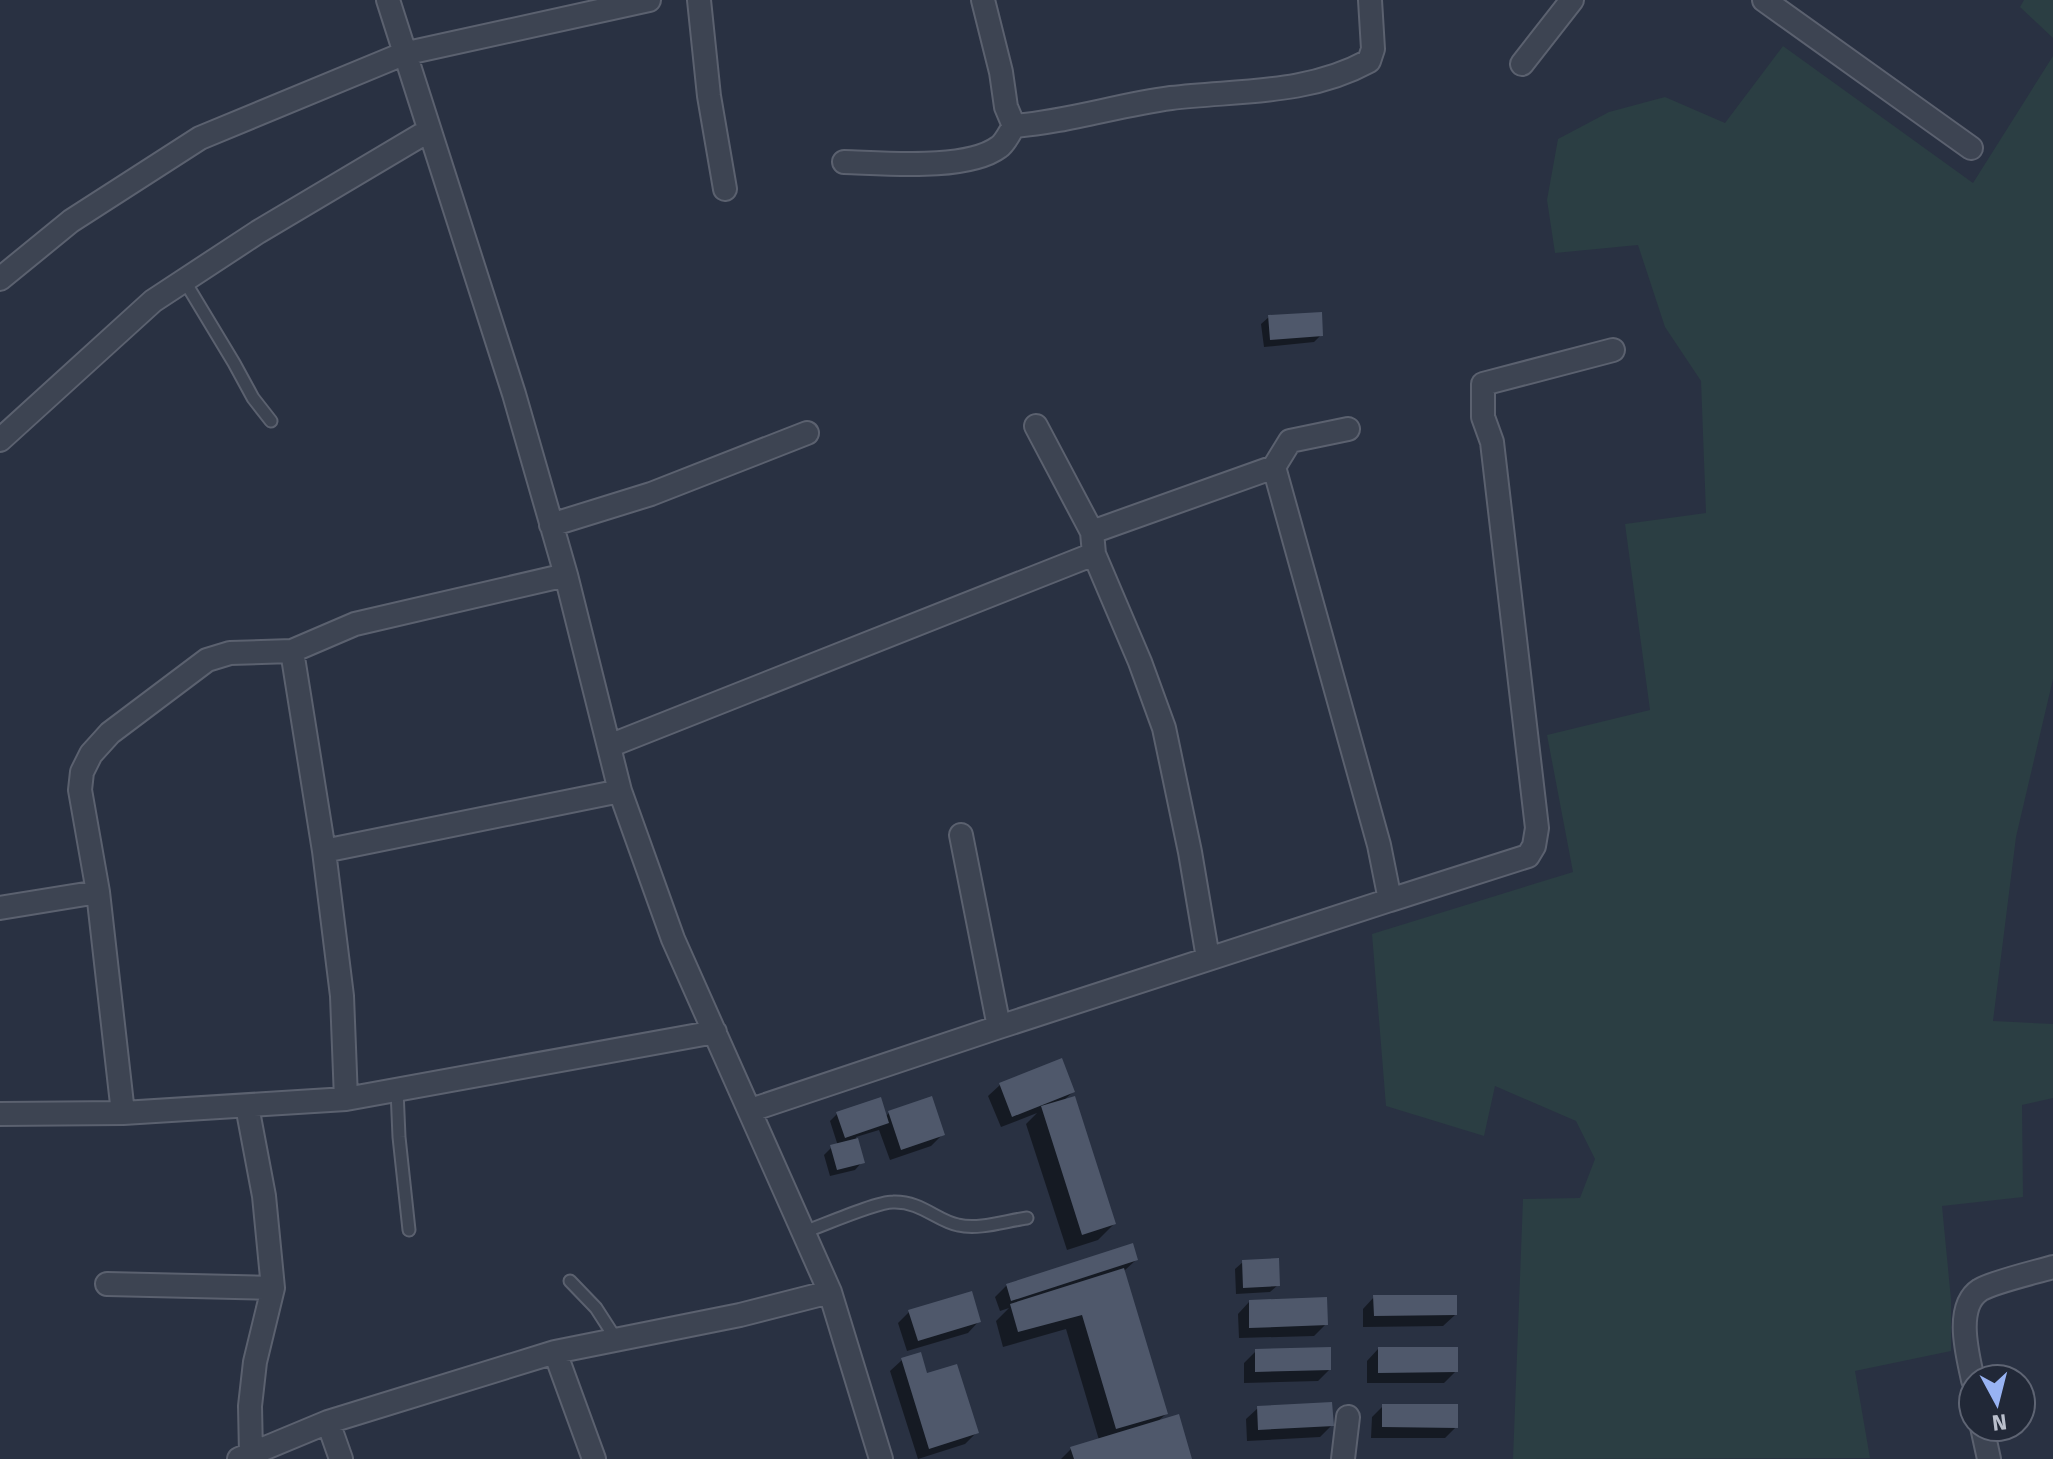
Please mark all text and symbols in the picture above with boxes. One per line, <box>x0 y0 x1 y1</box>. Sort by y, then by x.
north arrow <box>1957 1363 2037 1443</box>
text: N <box>1990 1408 2008 1437</box>

